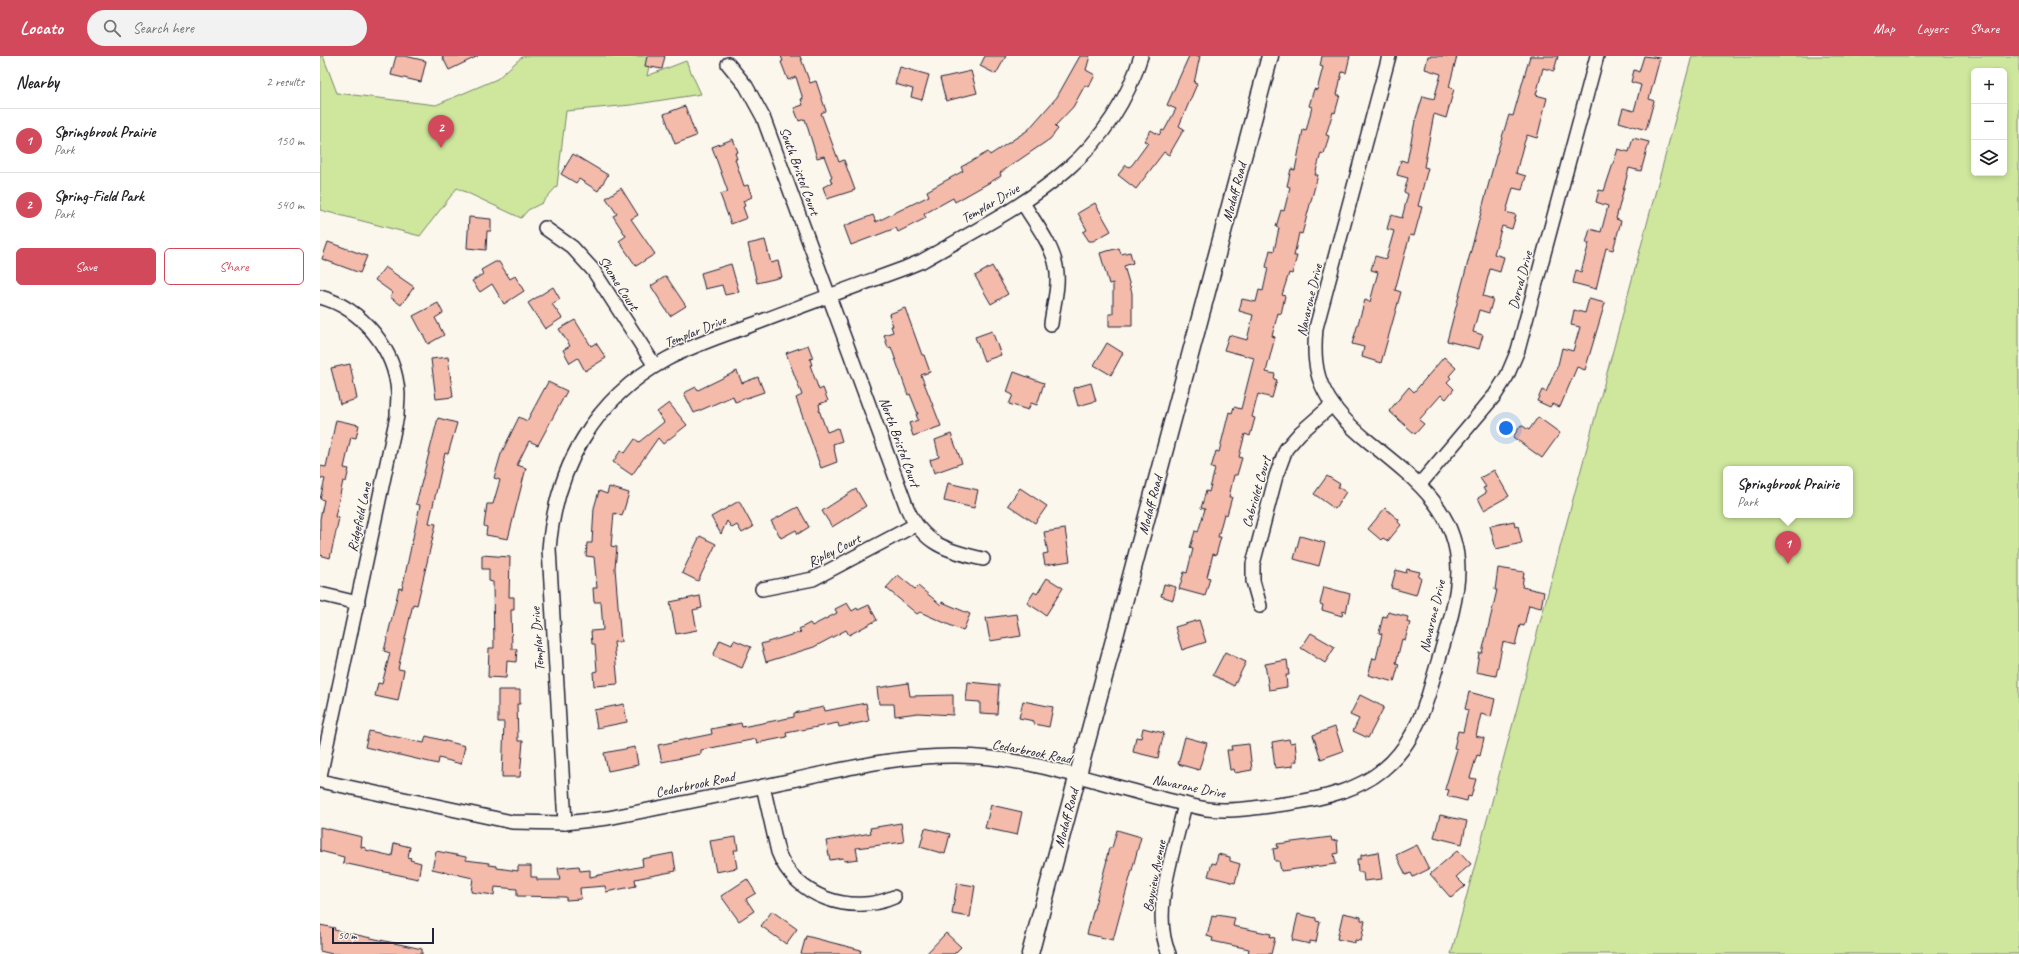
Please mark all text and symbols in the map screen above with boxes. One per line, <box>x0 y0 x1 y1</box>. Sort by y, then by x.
search box <box>87 10 367 46</box>
text: Locato <box>20 16 63 40</box>
icon: search <box>101 17 123 39</box>
text: Search here <box>133 19 194 38</box>
text: Map <box>1873 20 1895 37</box>
text: Layers <box>1917 20 1948 37</box>
text: Share <box>1970 20 1999 37</box>
map controls <box>1971 68 2007 176</box>
button: + <box>1971 68 2007 104</box>
text: Nearby <box>16 72 59 93</box>
text: 2 results <box>266 74 304 90</box>
button: − <box>1971 104 2007 140</box>
pin: 2 <box>428 115 454 148</box>
text: Springbrook Prairie <box>54 123 155 142</box>
street label: South Bristol Court <box>776 125 824 219</box>
text: 1 <box>26 133 32 149</box>
text: 150 m <box>276 133 304 149</box>
button: layers <box>1971 140 2007 176</box>
text: Park <box>54 142 75 158</box>
street label: Modaff Road <box>1218 159 1251 223</box>
street label: Templar Drive <box>958 179 1024 227</box>
text: Spring-Field Park <box>54 187 144 206</box>
text: 2 <box>26 197 32 213</box>
text: 540 m <box>276 197 304 213</box>
text: Park <box>54 206 75 222</box>
button: Save <box>16 248 156 285</box>
button: Share <box>164 248 304 285</box>
street label: Dorval Drive <box>1505 248 1537 311</box>
street label: Shome Court <box>595 253 643 315</box>
street label: Navarone Drive <box>1293 261 1326 338</box>
street label: Templar Drive <box>662 311 729 351</box>
street label: North Bristol Court <box>875 395 924 492</box>
your location <box>1496 418 1516 438</box>
street label: Cabriolet Court <box>1238 453 1275 529</box>
popup <box>1723 466 1853 518</box>
street label: Modaff Road <box>1134 472 1167 536</box>
text: Springbrook Prairie <box>1737 475 1839 494</box>
street label: Ridgefield Lane <box>344 480 375 553</box>
text: Park <box>1737 494 1758 510</box>
street label: Ripley Court <box>805 529 865 571</box>
pin: 1 <box>1775 531 1801 564</box>
street label: Navarone Drive <box>1416 577 1449 654</box>
street label: Templar Drive <box>527 605 548 672</box>
street label: Cedarbrook Road <box>991 735 1075 768</box>
street label: Cedarbrook Road <box>654 767 739 801</box>
street label: Navarone Drive <box>1151 771 1228 802</box>
street label: Modaff Road <box>1050 785 1083 849</box>
street label: Bayview Avenue <box>1139 837 1170 913</box>
scale bar <box>332 926 434 945</box>
text: 50 m <box>338 928 357 942</box>

